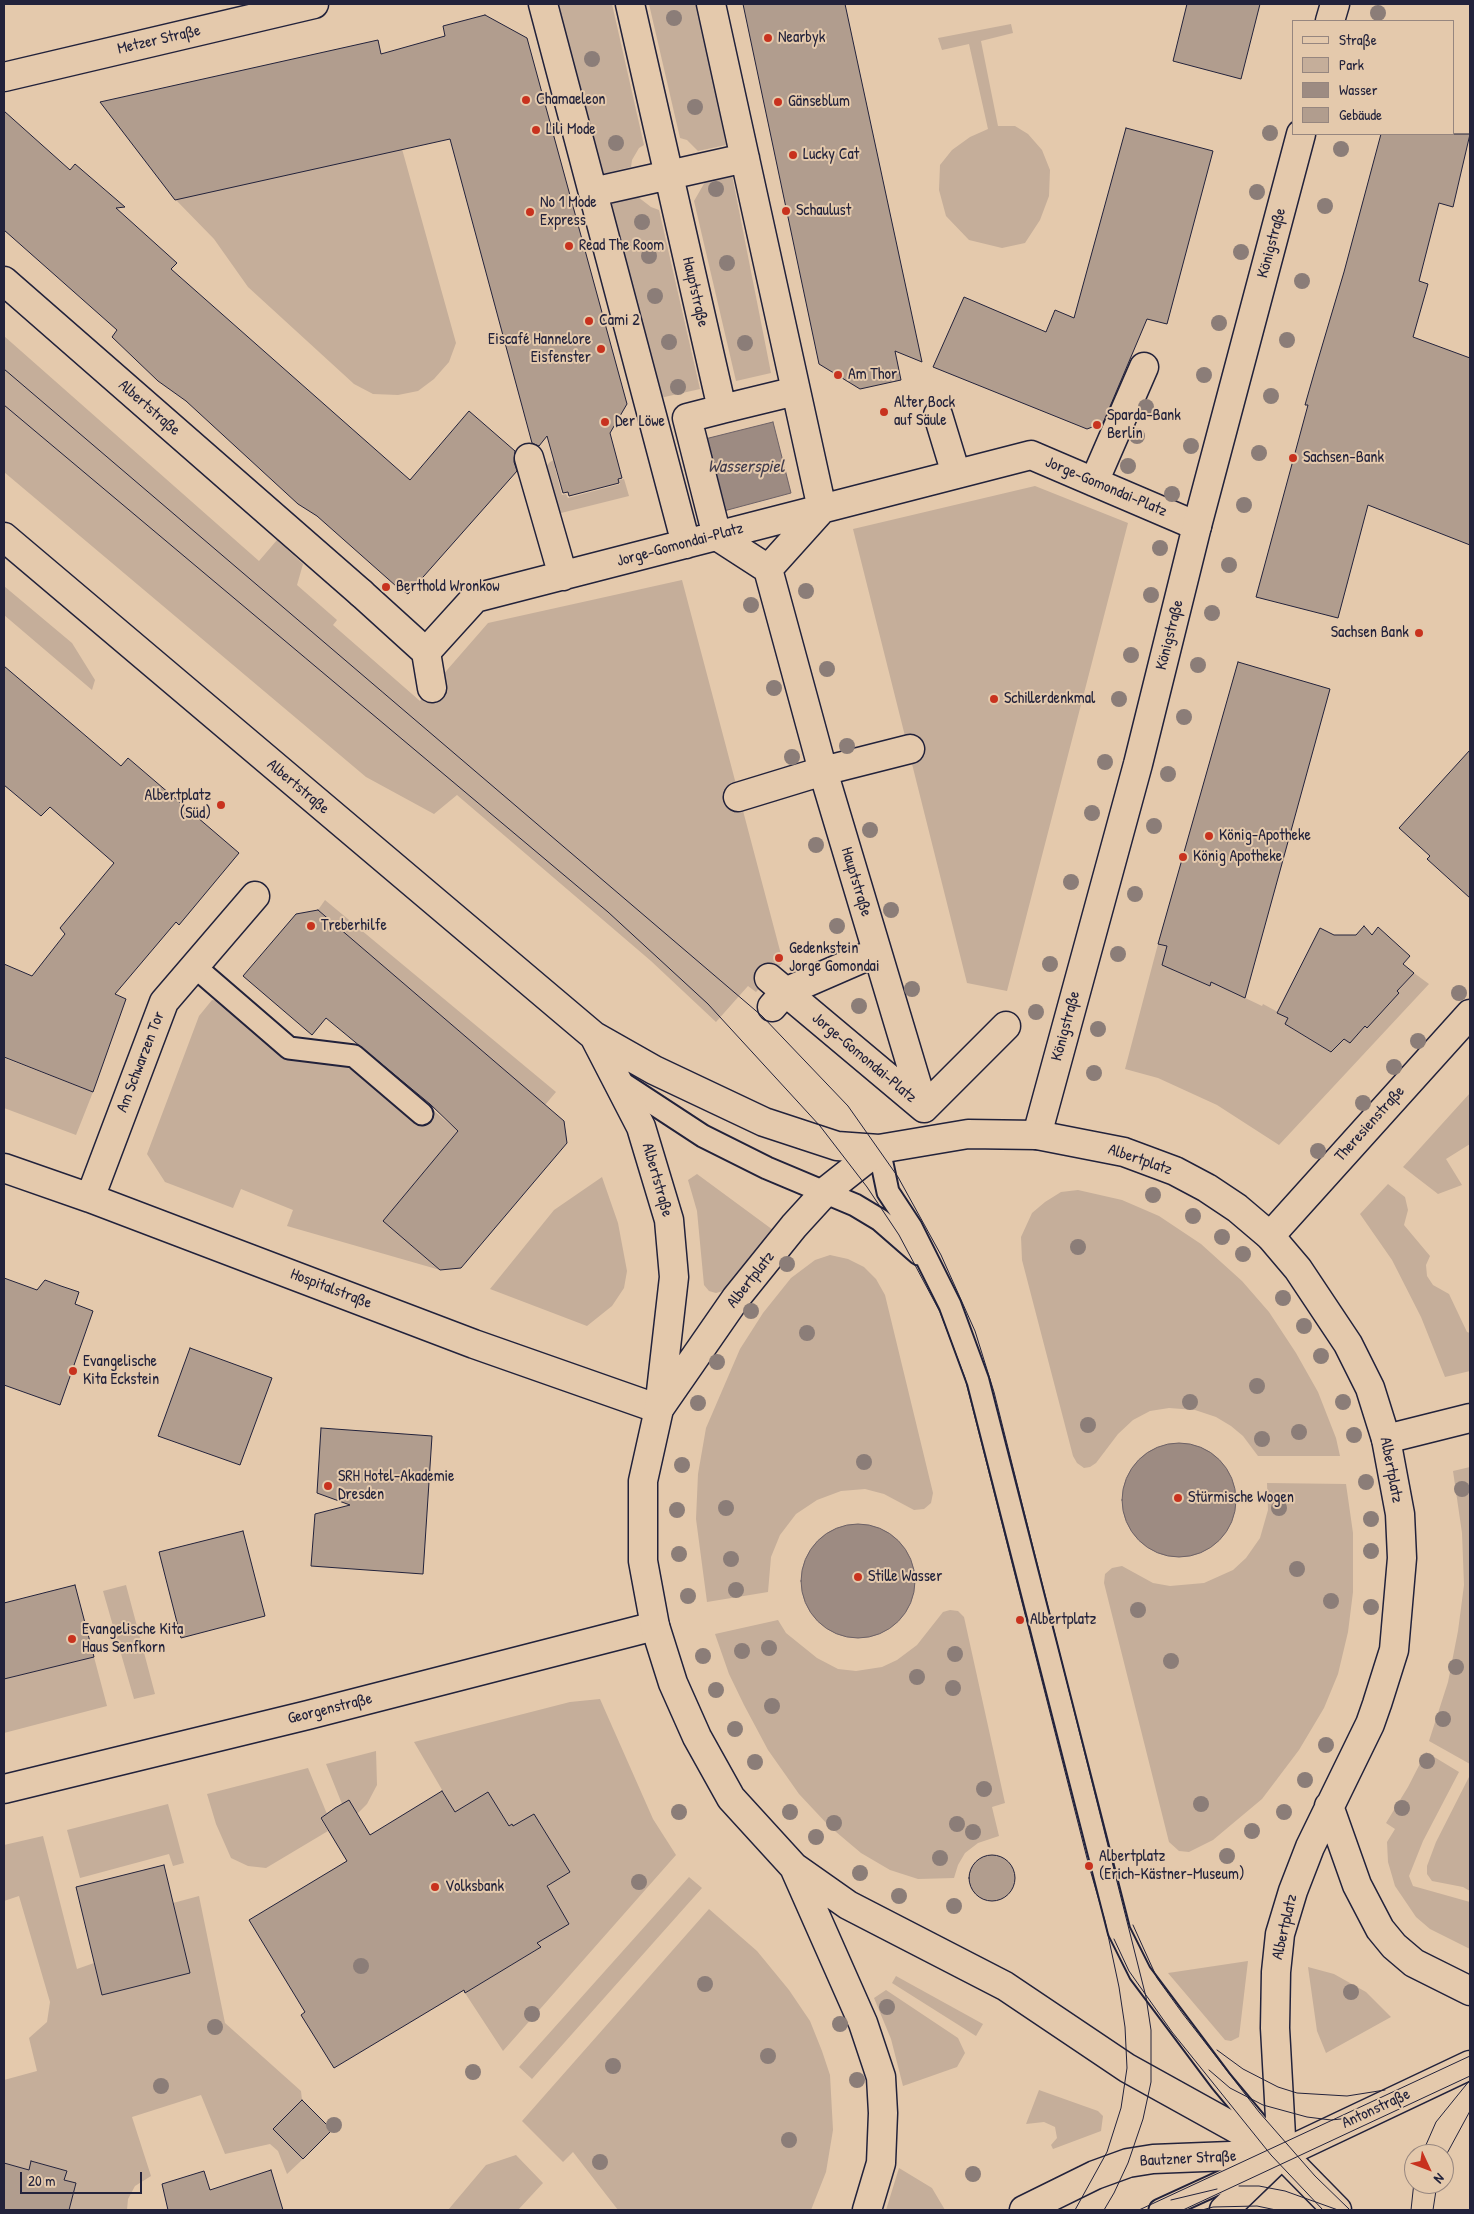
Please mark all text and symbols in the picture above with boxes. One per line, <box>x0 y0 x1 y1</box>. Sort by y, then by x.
legend <box>1292 20 1454 135</box>
street label: Metzer Straße <box>116 21 202 59</box>
place label: Nearbyk <box>778 28 825 48</box>
text: Straße <box>1339 29 1377 50</box>
marker: Nearbyk <box>762 32 774 44</box>
text: Park <box>1339 54 1364 75</box>
text: Wasser <box>1339 79 1377 100</box>
place label: Chamaeleon <box>536 90 606 110</box>
place label: Gänseblum <box>788 92 850 112</box>
marker: Chamaeleon <box>520 94 532 106</box>
marker: Gänseblum <box>772 96 784 108</box>
text: Gebäude <box>1339 104 1382 125</box>
place label: Lili Mode <box>546 120 596 140</box>
marker: Lili Mode <box>530 124 542 136</box>
place label: Lucky Cat <box>803 145 859 165</box>
marker: Lucky Cat <box>787 149 799 161</box>
place label: No 1 Mode Express <box>540 193 597 231</box>
place label: Schaulust <box>796 201 851 221</box>
marker: Schaulust <box>780 205 792 217</box>
marker: No 1 Mode Express <box>524 206 536 218</box>
street label: Königstraße <box>1253 206 1291 280</box>
place label: Read The Room <box>579 236 664 256</box>
marker: Read The Room <box>563 240 575 252</box>
street label: Hauptstraße <box>678 255 712 329</box>
place label: Cami 2 <box>599 311 640 331</box>
marker: Cami 2 <box>583 315 595 327</box>
place label: Eiscafé Hannelore Eisfenster <box>488 330 591 368</box>
marker: Eiscafé Hannelore Eisfenster <box>595 343 607 355</box>
place label: Am Thor <box>848 365 897 385</box>
marker: Am Thor <box>832 369 844 381</box>
street label: Albertstraße <box>114 376 184 440</box>
place label: Alter Bock auf Säule <box>894 393 955 431</box>
marker: Alter Bock auf Säule <box>878 406 890 418</box>
place label: Sparda-Bank Berlin <box>1107 406 1181 444</box>
place label: Der Löwe <box>615 412 665 432</box>
marker: Der Löwe <box>599 416 611 428</box>
marker: Sparda-Bank Berlin <box>1091 419 1103 431</box>
place label: Sachsen-Bank <box>1303 448 1384 468</box>
marker: Sachsen-Bank <box>1287 452 1299 464</box>
street label: Jorge-Gomondai-Platz <box>1042 453 1170 521</box>
water label: Wasserspiel <box>708 456 784 478</box>
street label: Jorge-Gomondai-Platz <box>615 519 745 571</box>
place label: Berthold Wronkow <box>396 577 500 597</box>
marker: Berthold Wronkow <box>380 581 392 593</box>
street label: Königstraße <box>1152 598 1188 672</box>
place label: Sachsen Bank <box>1331 623 1409 643</box>
marker: Sachsen Bank <box>1413 627 1425 639</box>
place label: Schillerdenkmal <box>1004 689 1095 709</box>
marker: Schillerdenkmal <box>988 693 1000 705</box>
street label: Albertstraße <box>263 755 333 819</box>
place label: Albertplatz (Süd) <box>145 786 211 824</box>
marker: Albertplatz (Süd) <box>215 799 227 811</box>
place label: König-Apotheke <box>1219 826 1311 846</box>
marker: König-Apotheke <box>1203 830 1215 842</box>
street label: Hauptstraße <box>836 845 876 919</box>
place label: König Apotheke <box>1193 847 1282 867</box>
marker: König Apotheke <box>1177 851 1189 863</box>
place label: Treberhilfe <box>321 916 387 936</box>
marker: Treberhilfe <box>305 920 317 932</box>
place label: Gedenkstein Jorge Gomondai <box>789 939 879 977</box>
marker: Gedenkstein Jorge Gomondai <box>773 952 785 964</box>
street label: Königstraße <box>1047 989 1085 1063</box>
street label: Am Schwarzen Tor <box>113 1009 169 1115</box>
street label: Jorge-Gomondai-Platz <box>808 1009 920 1107</box>
street label: Theresienstraße <box>1331 1082 1409 1166</box>
street label: Albertplatz <box>1105 1140 1175 1180</box>
street label: Albertstraße <box>637 1141 677 1219</box>
street label: Albertplatz <box>723 1248 779 1312</box>
street label: Hospitalstraße <box>288 1265 374 1313</box>
place label: Evangelische Kita Eckstein <box>83 1352 159 1390</box>
marker: Evangelische Kita Eckstein <box>67 1365 79 1377</box>
street label: Albertplatz <box>1375 1436 1407 1504</box>
place label: SRH Hotel-Akademie Dresden <box>338 1467 454 1505</box>
marker: SRH Hotel-Akademie Dresden <box>322 1480 334 1492</box>
place label: Stürmische Wogen <box>1188 1488 1294 1508</box>
marker: Stürmische Wogen <box>1172 1492 1184 1504</box>
place label: Stille Wasser <box>868 1567 942 1587</box>
marker: Stille Wasser <box>852 1571 864 1583</box>
place label: Albertplatz <box>1030 1610 1096 1630</box>
marker: Albertplatz <box>1014 1614 1026 1626</box>
place label: Evangelische Kita Haus Senfkorn <box>82 1620 183 1658</box>
marker: Evangelische Kita Haus Senfkorn <box>66 1633 78 1645</box>
street label: Georgenstraße <box>286 1689 374 1729</box>
place label: Albertplatz (Erich-Kästner-Museum) <box>1099 1847 1245 1885</box>
marker: Albertplatz (Erich-Kästner-Museum) <box>1083 1860 1095 1872</box>
place label: Volksbank <box>445 1877 504 1897</box>
marker: Volksbank <box>429 1881 441 1893</box>
street label: Albertplatz <box>1268 1892 1302 1962</box>
street label: Antonstraße <box>1339 2085 1413 2133</box>
north arrow <box>1404 2144 1454 2194</box>
street label: Bautzner Straße <box>1139 2147 1237 2171</box>
scale bar <box>22 2162 145 2194</box>
text: 20 m <box>28 2170 55 2191</box>
text: N <box>1430 2170 1449 2188</box>

